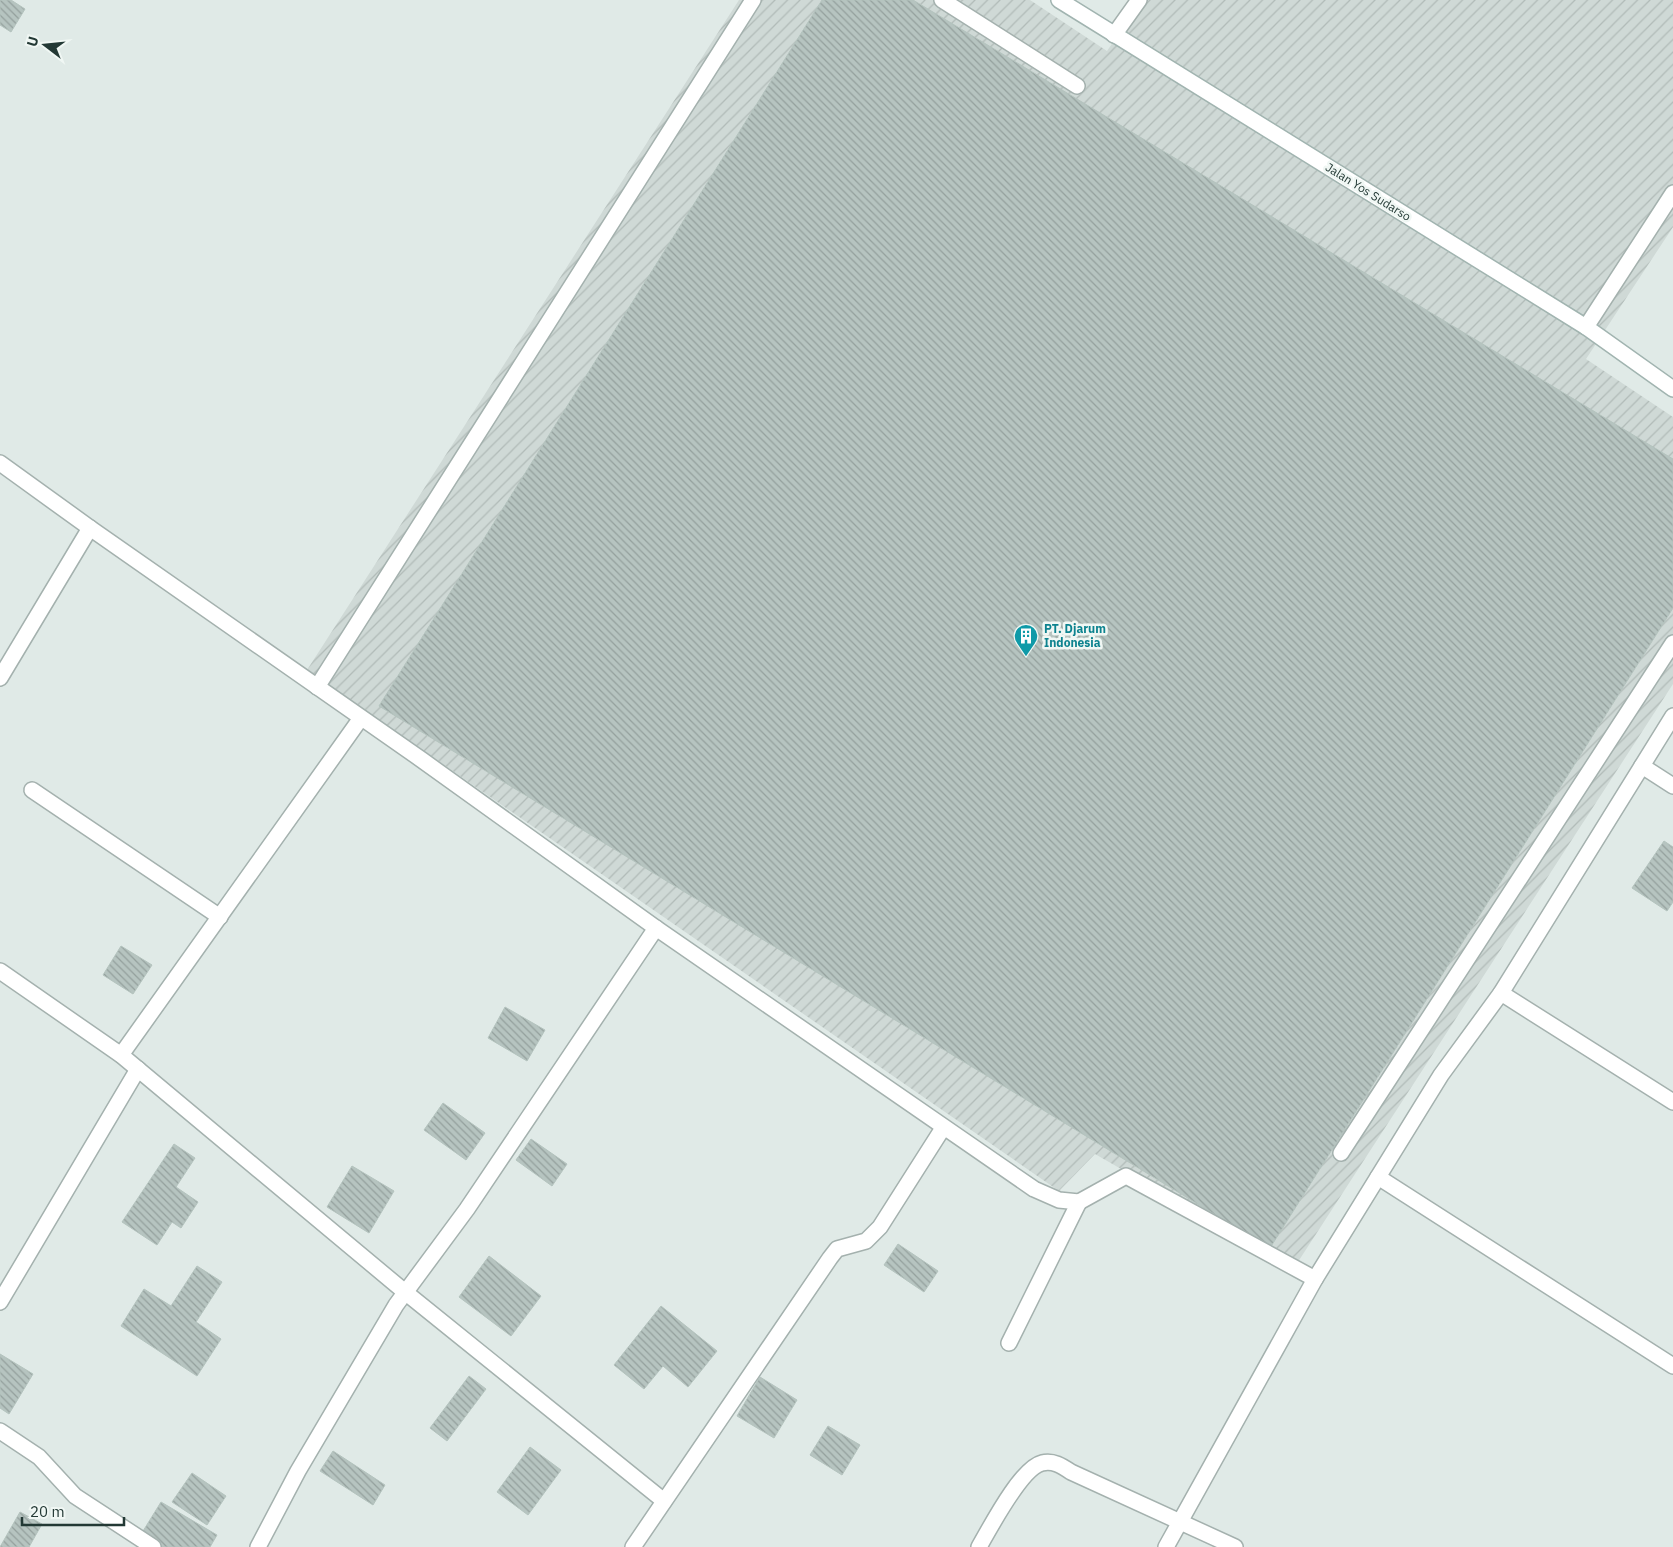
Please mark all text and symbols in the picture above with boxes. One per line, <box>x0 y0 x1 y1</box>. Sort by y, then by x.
north arrow <box>20 20 70 70</box>
text: U <box>23 34 42 49</box>
street label: Jalan Yos Sudarso <box>1323 159 1414 224</box>
place label: PT. Djarum Indonesia <box>1044 621 1106 650</box>
building icon: PT. Djarum Indonesia <box>1013 623 1039 657</box>
scale bar <box>22 1494 125 1526</box>
text: 20 m <box>30 1502 65 1521</box>

